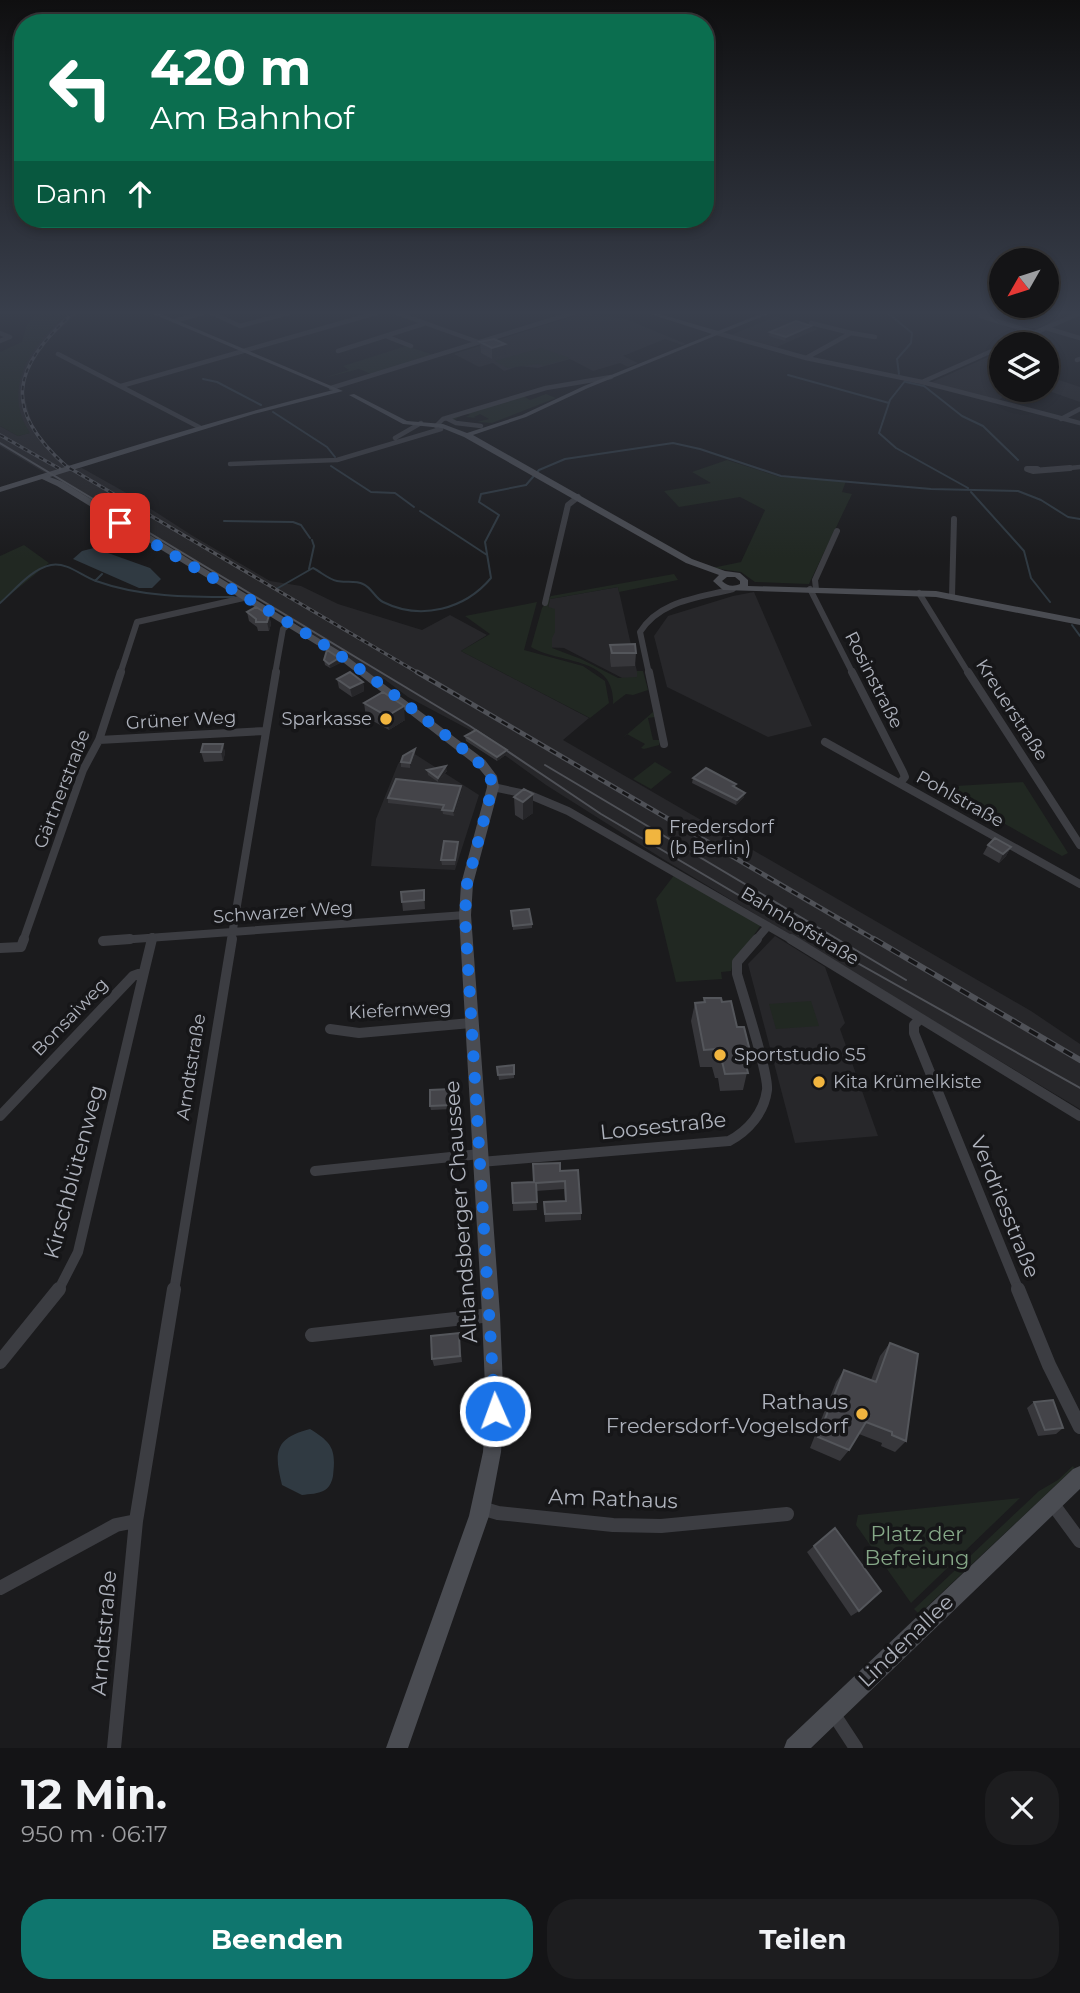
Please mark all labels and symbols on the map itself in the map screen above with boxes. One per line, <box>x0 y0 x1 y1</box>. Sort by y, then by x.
north arrow <box>989 248 1059 318</box>
pin <box>90 493 150 553</box>
street label: Rosinstraße <box>840 628 908 732</box>
street label: Kreuerstraße <box>971 655 1053 765</box>
street label: Grüner Weg <box>125 706 237 734</box>
place label: Sparkasse <box>281 708 372 730</box>
marker: Sparkasse <box>378 711 394 727</box>
street label: Gärtnerstraße <box>29 726 95 852</box>
street label: Pohlstraße <box>912 766 1008 832</box>
place label: Fredersdorf (b Berlin) <box>669 816 775 859</box>
marker: Fredersdorf (b Berlin) <box>643 827 663 847</box>
street label: Bahnhofstraße <box>737 882 863 970</box>
street label: Schwarzer Weg <box>212 896 354 928</box>
street label: Bonsaiweg <box>27 973 113 1061</box>
street label: Kiefernweg <box>348 996 452 1024</box>
street label: Arndtstraße <box>172 1012 210 1122</box>
place label: Sportstudio S5 <box>734 1044 866 1066</box>
marker: Sportstudio S5 <box>712 1047 728 1063</box>
place label: Kita Krümelkiste <box>833 1071 982 1093</box>
marker: Kita Krümelkiste <box>811 1074 827 1090</box>
street label: Altlandsberger Chaussee <box>439 1080 482 1344</box>
street label: Kirschblütenweg <box>38 1082 109 1262</box>
street label: Loosestraße <box>599 1106 727 1145</box>
street label: Verdriesstraße <box>966 1132 1045 1281</box>
position arrow <box>458 1374 532 1448</box>
place label: Rathaus Fredersdorf-Vogelsdorf <box>606 1389 849 1438</box>
marker: Rathaus Fredersdorf-Vogelsdorf <box>854 1406 870 1422</box>
street label: Am Rathaus <box>548 1484 678 1513</box>
park label: Platz der Befreiung <box>865 1521 969 1570</box>
street label: Arndtstraße <box>86 1569 121 1697</box>
street label: Lindenallee <box>853 1589 958 1692</box>

